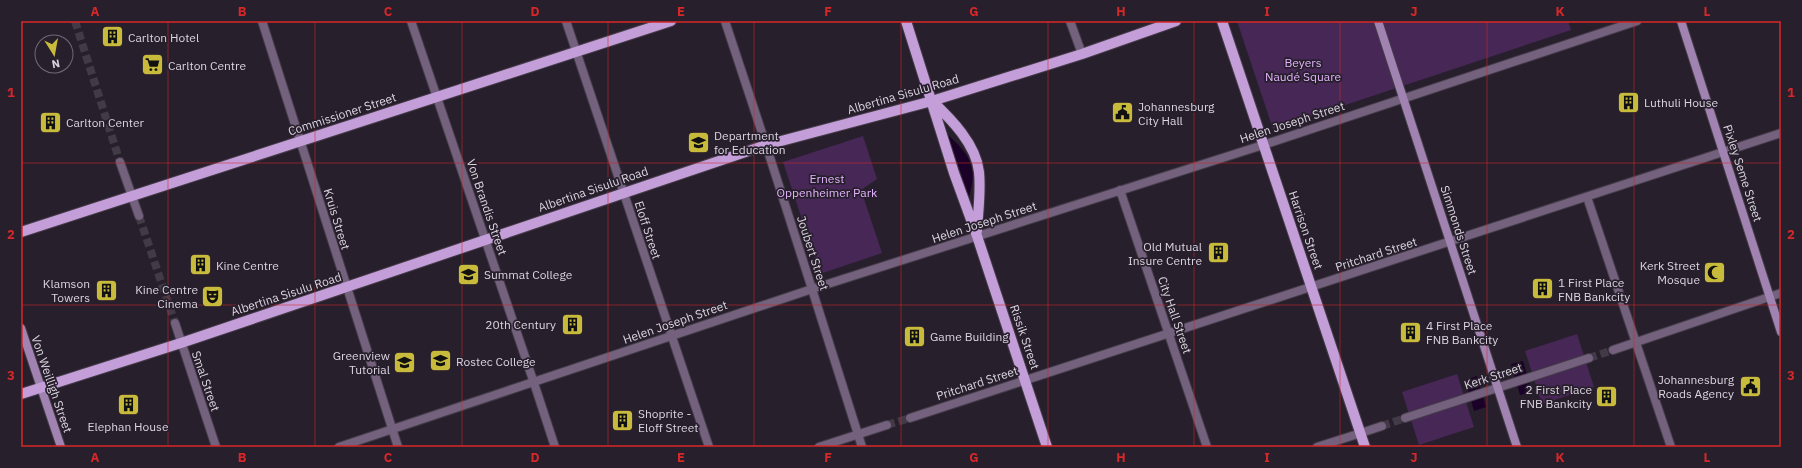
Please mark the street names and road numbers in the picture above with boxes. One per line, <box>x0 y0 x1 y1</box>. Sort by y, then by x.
street label: Albertina Sisulu Road <box>845 71 961 117</box>
street label: Commissioner Street <box>286 89 398 139</box>
street label: Helen Joseph Street <box>1238 98 1346 146</box>
street label: Pixley Seme Street <box>1720 122 1766 224</box>
street label: Von Brandis Street <box>464 157 510 257</box>
street label: Albertina Sisulu Road <box>536 163 650 215</box>
street label: Simmonds Street <box>1437 183 1481 277</box>
street label: Kruis Street <box>321 187 353 251</box>
street label: Harrison Street <box>1286 189 1326 271</box>
street label: Helen Joseph Street <box>930 198 1038 246</box>
street label: Eloff Street <box>632 199 664 261</box>
street label: Joubert Street <box>794 214 832 292</box>
street label: Pritchard Street <box>1333 234 1419 274</box>
street label: Albertina Sisulu Road <box>229 269 343 319</box>
street label: City Hall Street <box>1155 274 1195 356</box>
street label: Helen Joseph Street <box>621 297 729 347</box>
street label: Rissik Street <box>1007 303 1043 371</box>
street label: Von Weilligh Street <box>28 333 76 435</box>
street label: Smal Street <box>189 349 223 413</box>
street label: Kerk Street <box>1462 360 1524 392</box>
street label: Pritchard Street <box>934 363 1020 403</box>

